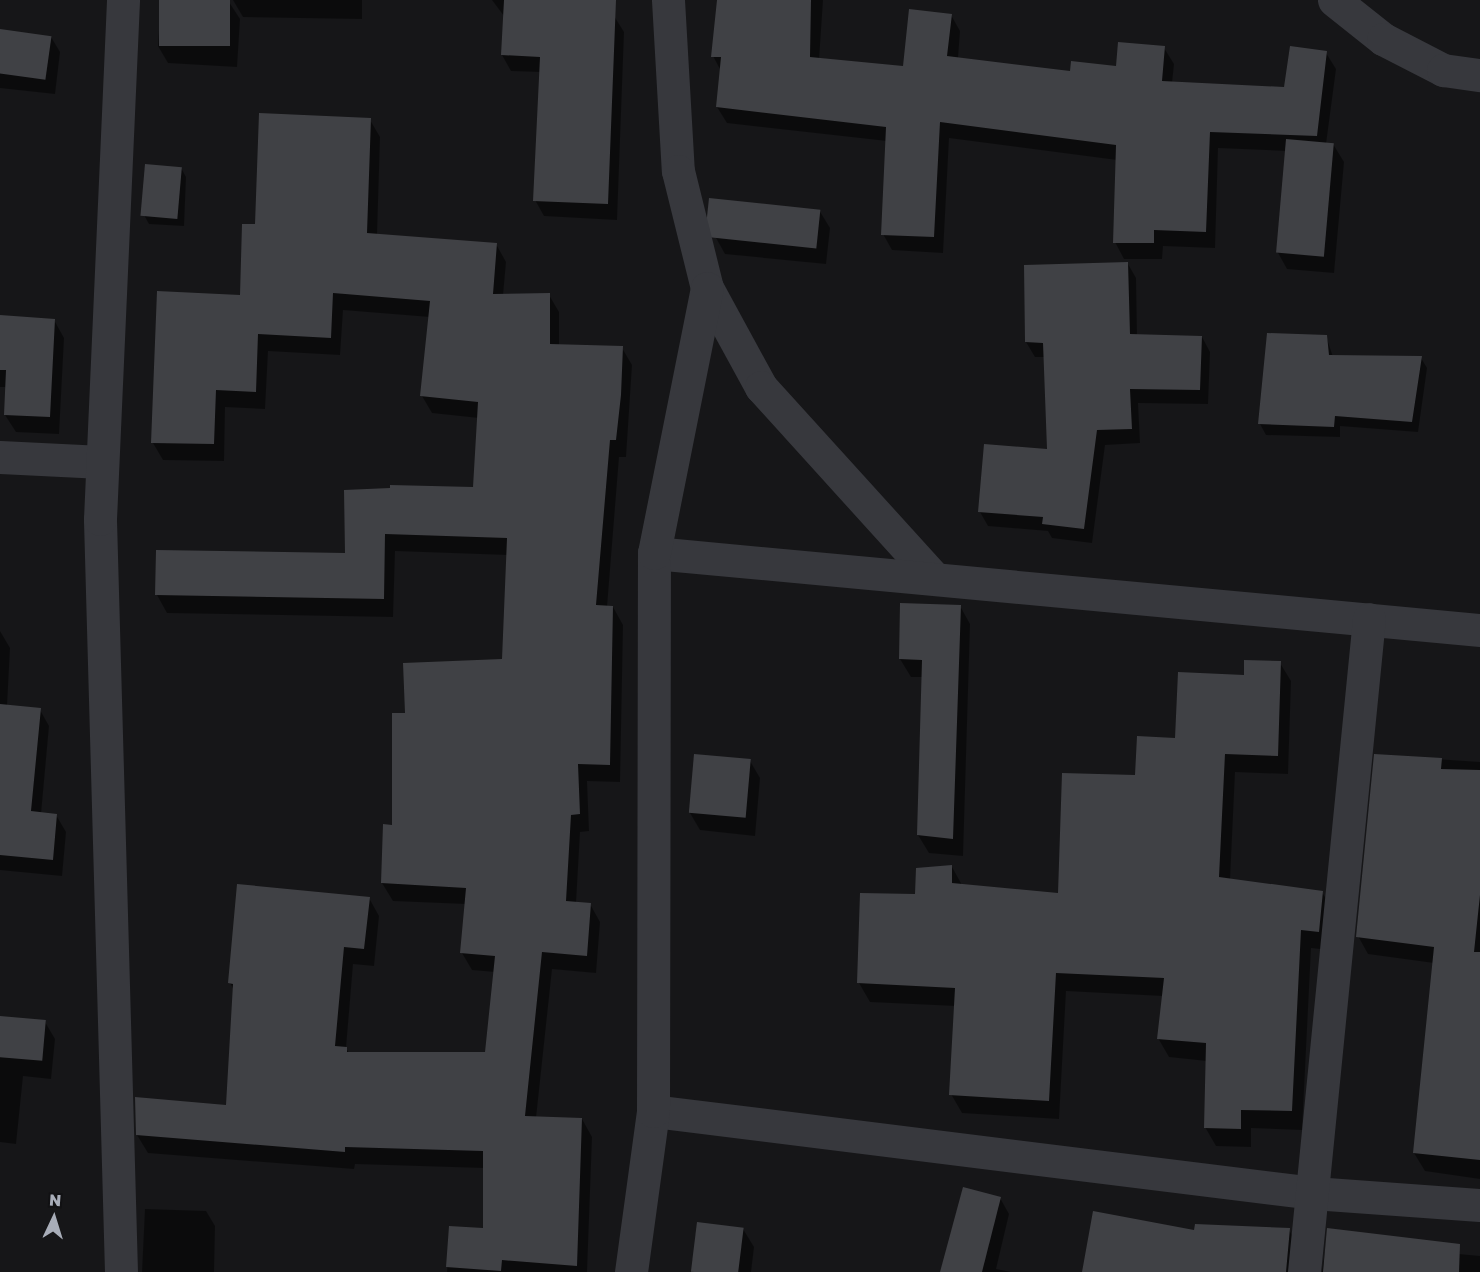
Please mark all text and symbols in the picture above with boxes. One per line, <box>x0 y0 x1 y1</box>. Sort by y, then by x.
north arrow <box>24 1188 84 1248</box>
text: N <box>48 1190 62 1210</box>

